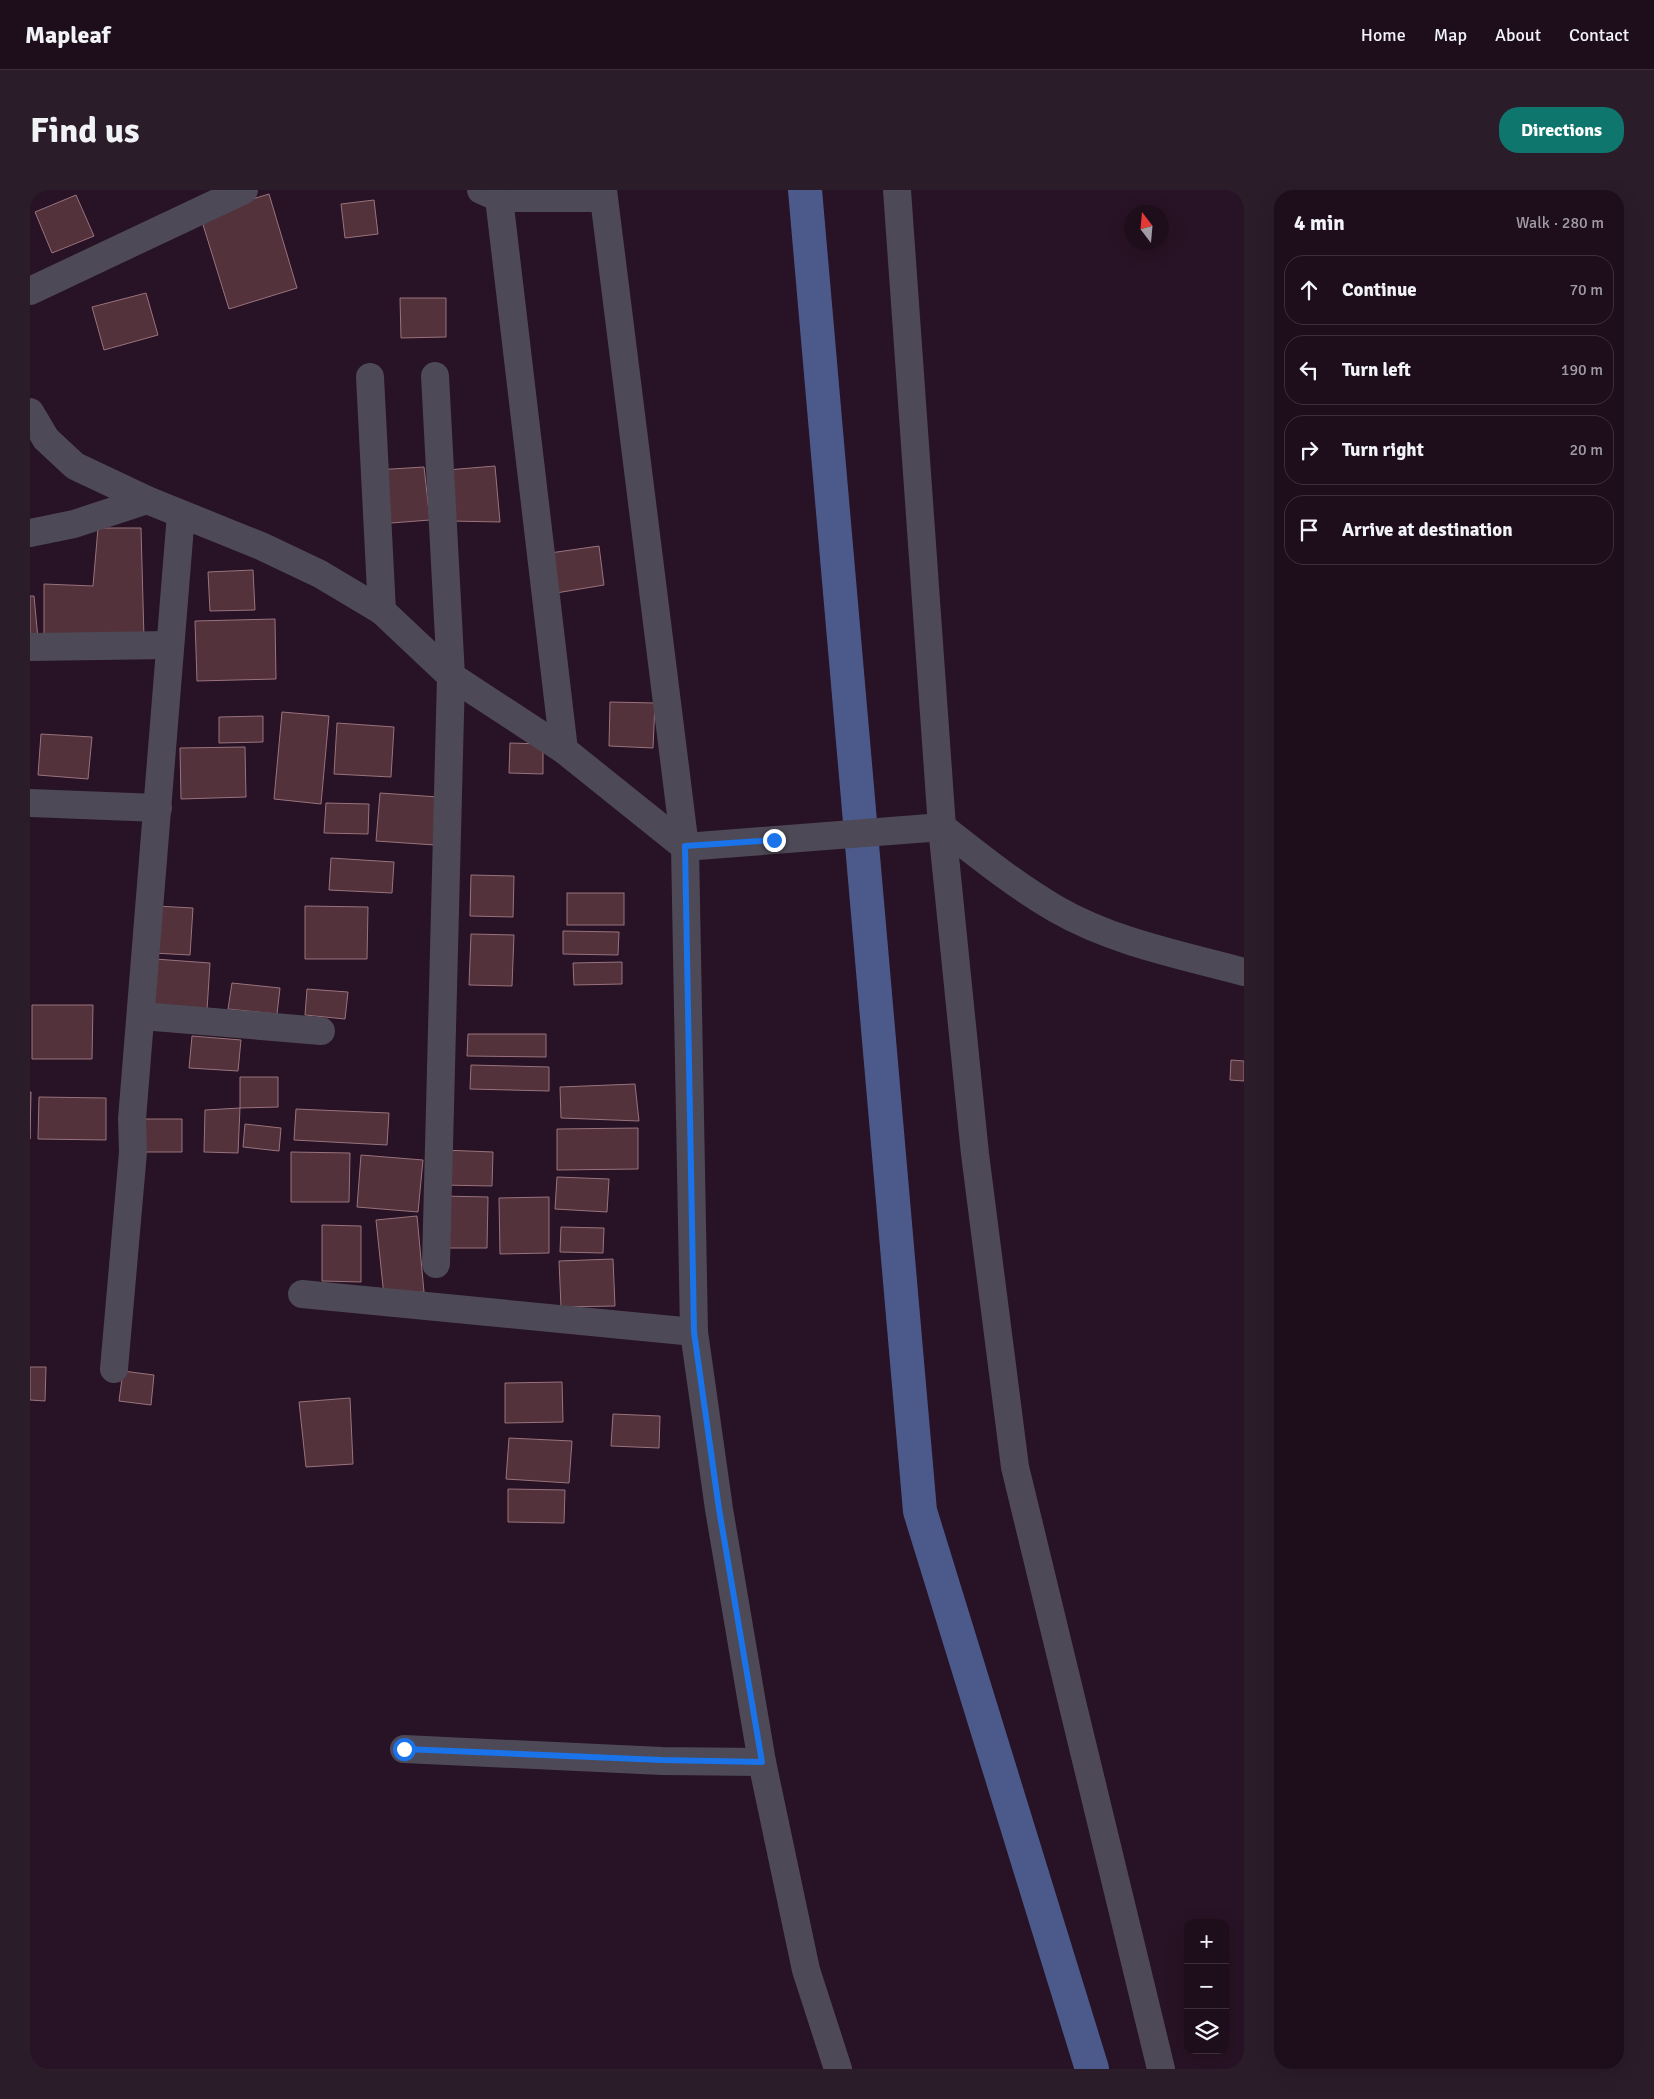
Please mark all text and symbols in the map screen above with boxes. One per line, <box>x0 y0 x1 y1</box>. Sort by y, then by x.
text: Mapleaf <box>25 20 110 50</box>
text: Home <box>1361 24 1406 46</box>
text: Map <box>1434 24 1467 46</box>
text: About <box>1495 24 1541 46</box>
text: Contact <box>1569 24 1629 46</box>
button: Directions <box>1499 107 1624 153</box>
text: Find us <box>30 109 140 152</box>
north arrow <box>1124 205 1169 250</box>
text: 4 min <box>1294 210 1345 236</box>
text: Walk · 280 m <box>1516 213 1604 233</box>
icon: ahead <box>1295 276 1323 304</box>
text: Continue <box>1342 278 1417 302</box>
text: 70 m <box>1569 280 1603 300</box>
icon: left <box>1295 356 1323 384</box>
text: Turn left <box>1342 358 1411 382</box>
text: 190 m <box>1561 360 1603 380</box>
icon: right <box>1295 436 1323 464</box>
text: Turn right <box>1342 438 1424 462</box>
text: 20 m <box>1569 440 1603 460</box>
icon: arrive <box>1295 516 1323 544</box>
text: Arrive at destination <box>1342 518 1513 542</box>
route end <box>763 829 786 852</box>
route start <box>393 1738 416 1761</box>
map controls <box>1184 1919 1229 2054</box>
button: + <box>1184 1919 1229 1964</box>
button: − <box>1184 1964 1229 2009</box>
button: layers <box>1184 2009 1229 2054</box>

